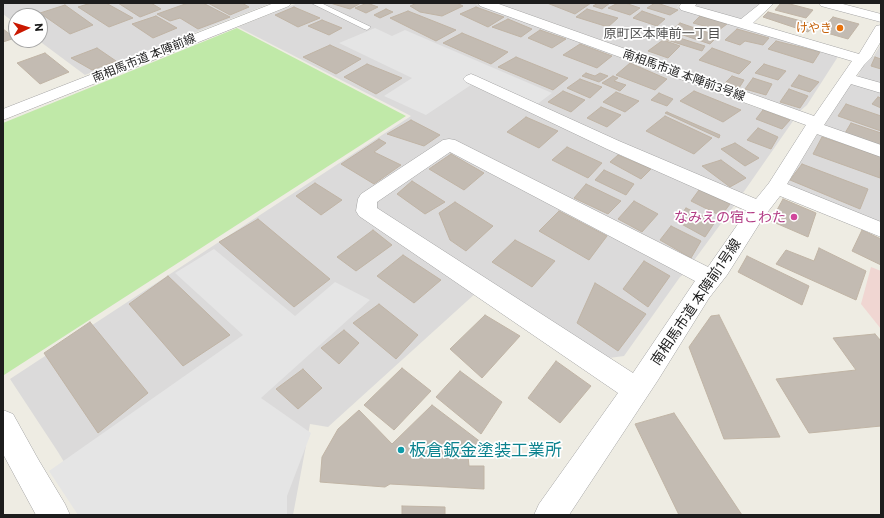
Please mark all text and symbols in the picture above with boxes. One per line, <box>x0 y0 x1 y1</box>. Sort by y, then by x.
north arrow <box>8 8 48 48</box>
place label: けやき <box>796 21 832 35</box>
text: N <box>33 23 46 32</box>
marker: けやき <box>835 23 845 33</box>
district label: 原町区本陣前一丁目 <box>604 26 720 42</box>
street label: 南相馬市道 本陣前線 <box>90 31 198 85</box>
street label: 南相馬市道 本陣前3号線 <box>621 46 747 104</box>
place label: なみえの宿こわた <box>674 209 786 225</box>
marker: なみえの宿こわた <box>789 212 799 222</box>
street label: 南相馬市道 本陣前1号線 <box>647 236 745 368</box>
place label: 板倉鈑金塗装工業所 <box>409 440 562 460</box>
marker: 板倉鈑金塗装工業所 <box>396 445 406 455</box>

